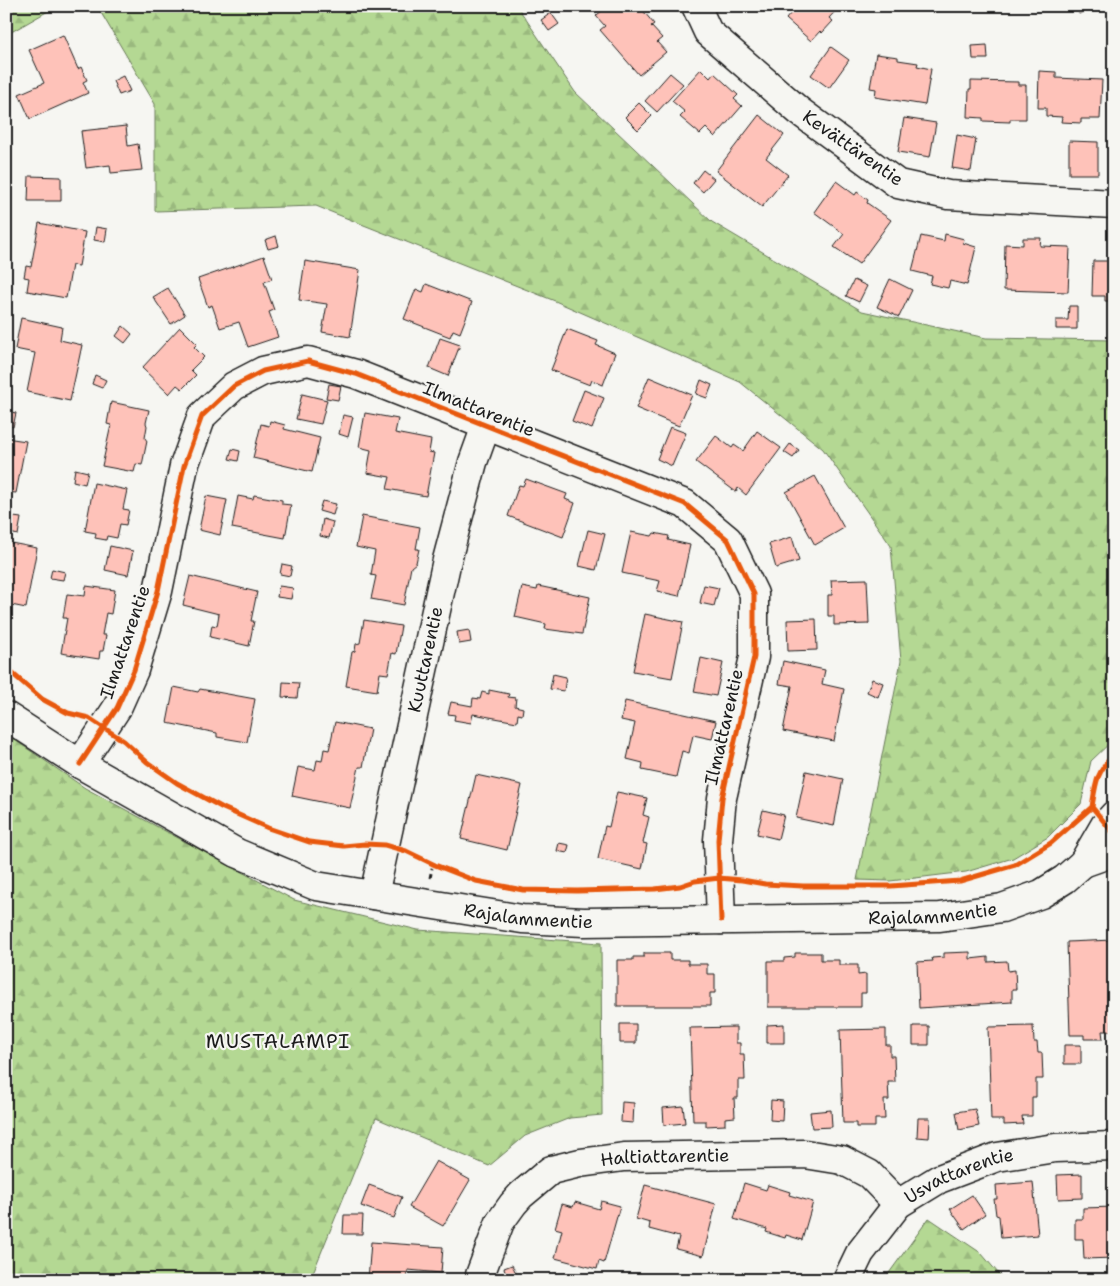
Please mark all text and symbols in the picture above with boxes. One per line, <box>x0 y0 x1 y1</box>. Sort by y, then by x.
street label: Kevättärentie <box>798 104 908 192</box>
street label: Ilmattarentie <box>420 376 538 442</box>
street label: Ilmattarentie <box>94 582 156 702</box>
street label: Kuuttarentie <box>402 604 449 715</box>
street label: Ilmattarentie <box>699 667 749 787</box>
street label: Rajalammentie <box>868 897 999 930</box>
street label: Rajalammentie <box>462 898 593 934</box>
district label: MUSTALAMPI <box>206 1028 350 1054</box>
street label: Haltiattarentie <box>599 1143 730 1172</box>
street label: Usvattarentie <box>900 1143 1015 1209</box>

